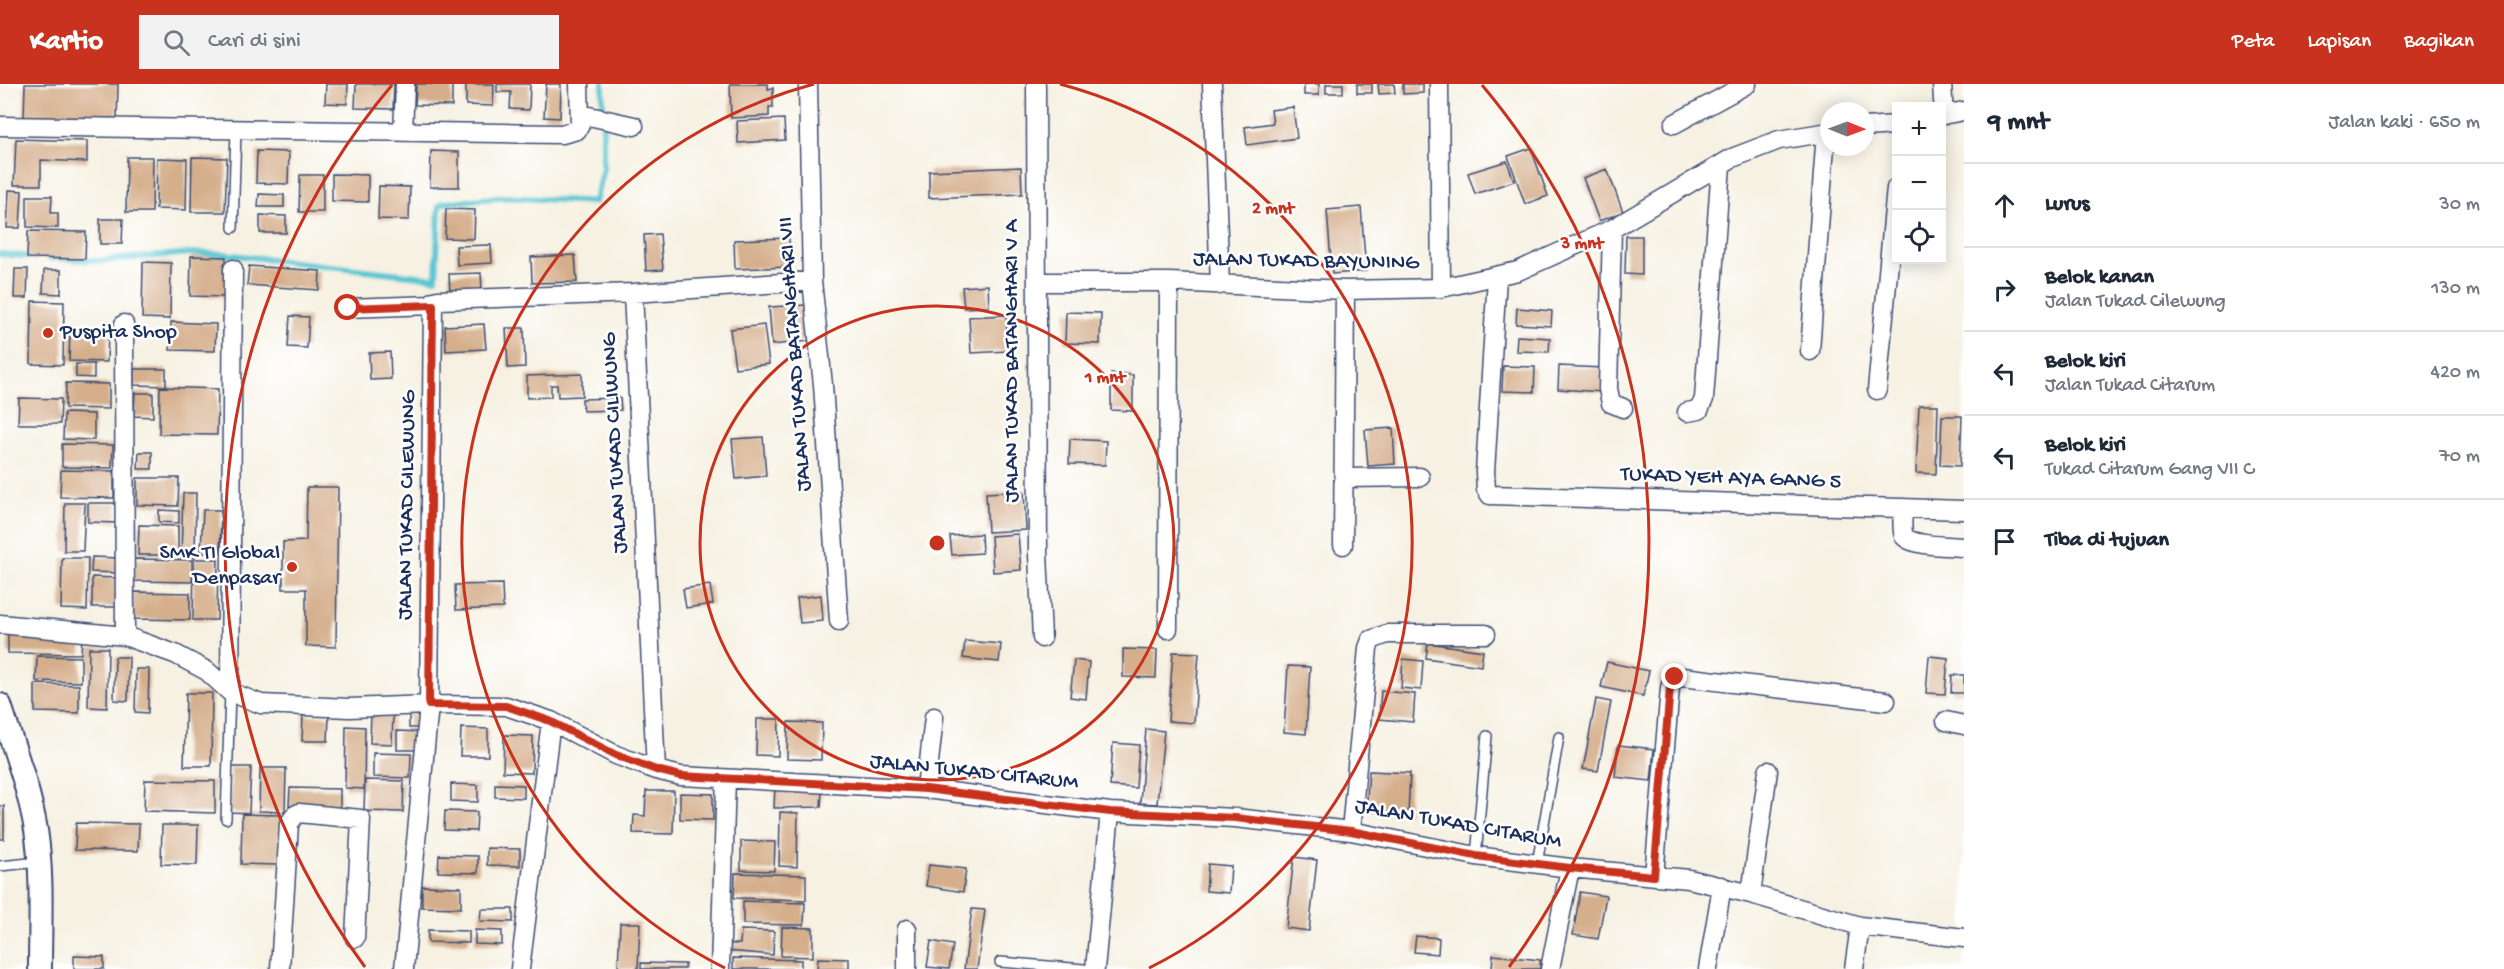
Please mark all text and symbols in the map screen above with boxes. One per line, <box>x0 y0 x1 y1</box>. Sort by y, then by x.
search box <box>139 15 559 69</box>
text: Kartio <box>30 26 103 59</box>
icon: search <box>160 26 193 59</box>
text: Cari di sini <box>208 29 301 55</box>
text: Peta <box>2232 30 2275 55</box>
text: Lapisan <box>2308 30 2371 55</box>
text: Bagikan <box>2404 30 2474 55</box>
north arrow <box>1820 102 1874 156</box>
map controls <box>1892 102 1946 264</box>
button: + <box>1892 102 1946 156</box>
text: 9 mnt <box>1988 108 2049 139</box>
text: Jalan kaki · 650 m <box>2329 112 2480 135</box>
button: − <box>1892 156 1946 210</box>
icon: ahead <box>1988 189 2021 222</box>
text: Lurus <box>2045 192 2090 218</box>
text: 30 m <box>2439 194 2480 217</box>
text: 2 mnt <box>1252 199 1296 220</box>
button: locate <box>1892 210 1946 264</box>
street label: JALAN TUKAD BATANGHARI VII <box>773 216 819 492</box>
street label: JALAN TUKAD BATANGHARI V A <box>1000 219 1026 502</box>
text: 3 mnt <box>1560 234 1605 255</box>
street label: JALAN TUKAD BAYUNING <box>1193 247 1420 277</box>
text: Belok kanan <box>2045 265 2154 291</box>
icon: right <box>1988 273 2021 306</box>
text: 130 m <box>2431 278 2480 301</box>
text: Jalan Tukad Cilewung <box>2045 291 2226 314</box>
route start <box>334 294 360 320</box>
place label: Puspita Shop <box>59 320 177 346</box>
marker: Puspita Shop <box>41 326 55 340</box>
street label: JALAN TUKAD CILIWUNG <box>597 331 635 554</box>
text: Belok kiri <box>2045 349 2126 375</box>
icon: left <box>1988 357 2021 390</box>
text: 420 m <box>2430 362 2480 385</box>
text: 1 mnt <box>1084 368 1127 389</box>
text: Jalan Tukad Citarum <box>2045 375 2215 398</box>
street label: JALAN TUKAD CILEWUNG <box>393 389 423 620</box>
text: Belok kiri <box>2045 433 2126 459</box>
icon: left <box>1988 441 2021 474</box>
text: 70 m <box>2439 446 2480 469</box>
text: Tukad Citarum Gang VII C <box>2045 459 2254 482</box>
street label: TUKAD YEH AYA GANG 5 <box>1618 462 1842 496</box>
icon: arrive <box>1988 525 2021 558</box>
text: Tiba di tujuan <box>2045 528 2169 554</box>
centre of rings <box>927 533 947 553</box>
place label: SMK TI Global Denpasar <box>159 541 282 592</box>
marker: SMK TI Global Denpasar <box>285 560 299 574</box>
route end <box>1661 663 1687 689</box>
street label: JALAN TUKAD CITARUM <box>869 749 1080 797</box>
street label: JALAN TUKAD CITARUM <box>1353 794 1564 856</box>

